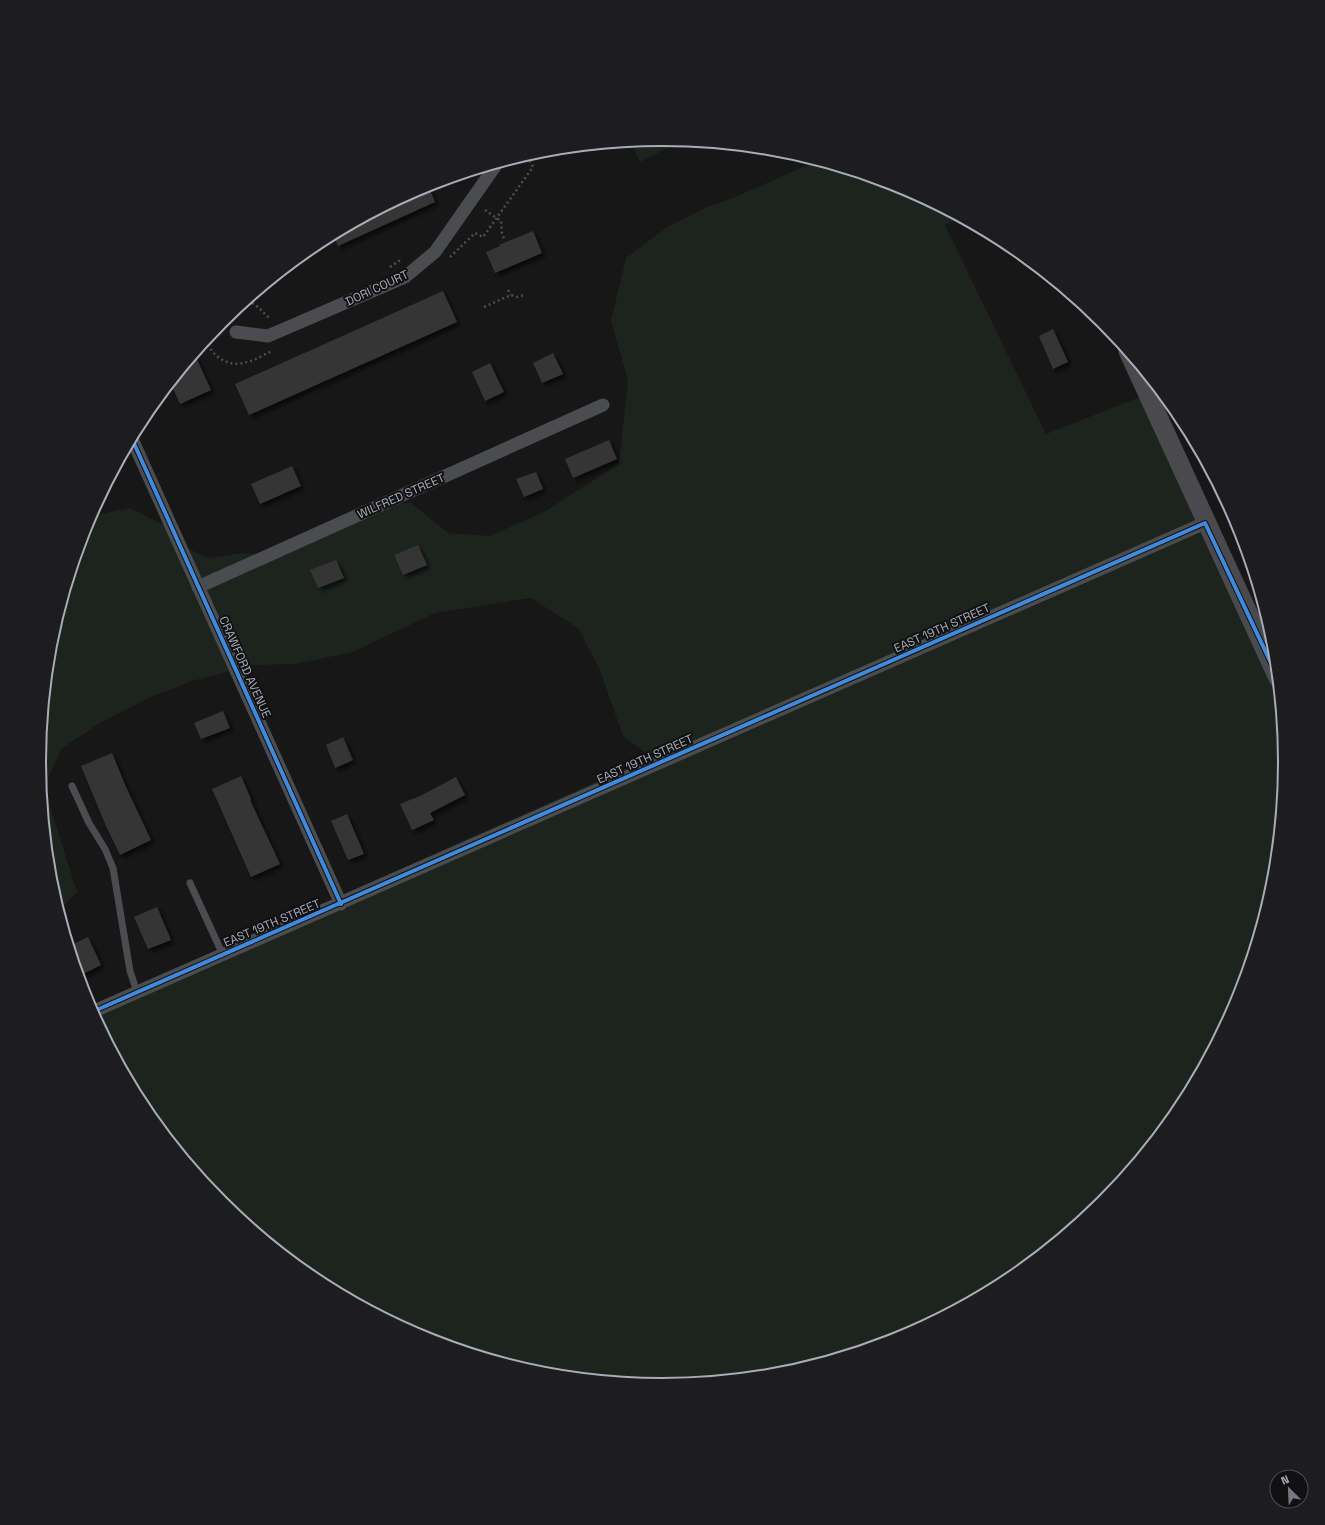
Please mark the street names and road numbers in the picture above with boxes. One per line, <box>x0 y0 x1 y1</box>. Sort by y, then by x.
street label: DORI COURT <box>343 266 411 310</box>
street label: WILFRED STREET <box>355 470 447 522</box>
street label: EAST 19TH STREET <box>891 600 993 656</box>
street label: CRAWFORD AVENUE <box>215 614 275 721</box>
street label: EAST 19TH STREET <box>594 731 696 787</box>
street label: EAST 19TH STREET <box>221 895 323 951</box>

